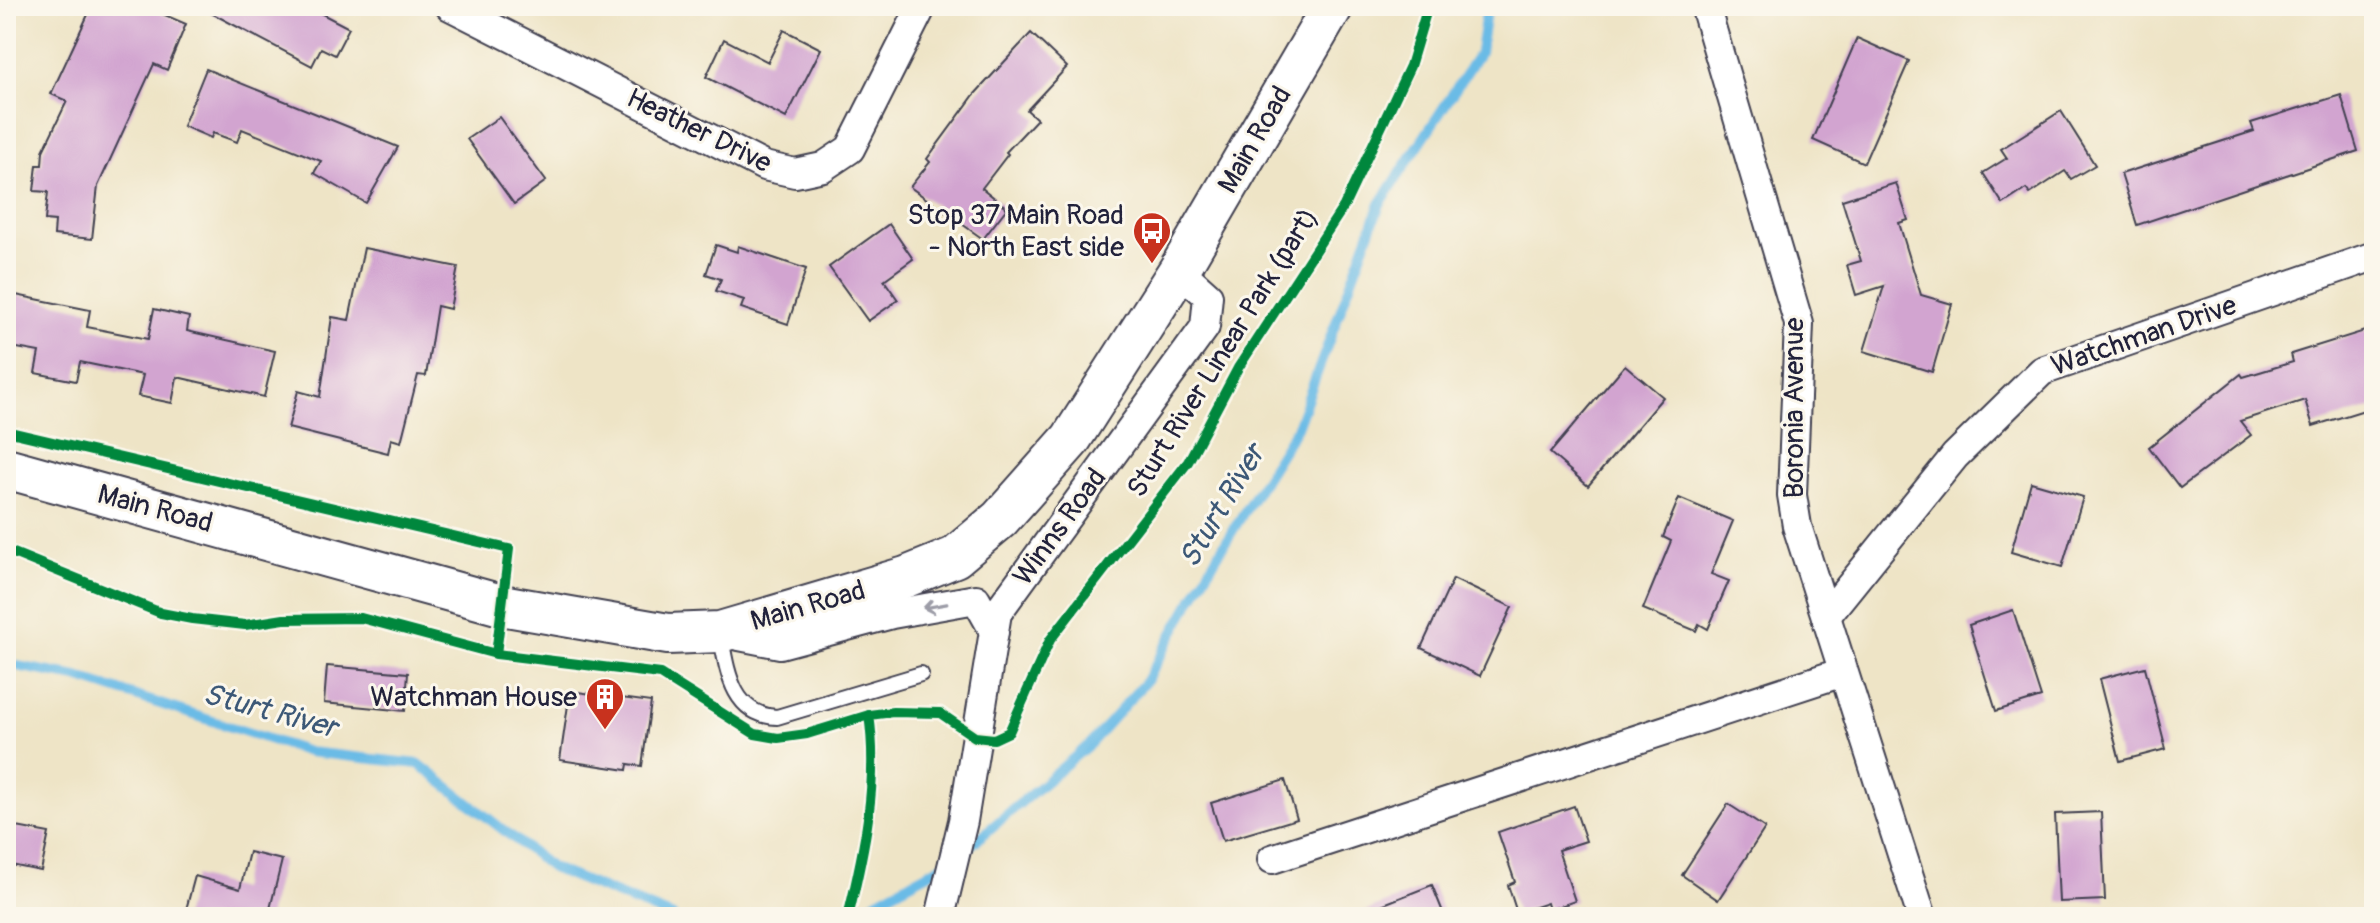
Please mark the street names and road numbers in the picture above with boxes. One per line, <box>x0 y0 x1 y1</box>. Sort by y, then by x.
street label: Main Road <box>1210 80 1300 200</box>
street label: Heather Drive <box>621 81 777 181</box>
street label: Sturt River Linear Park (part) <box>1120 202 1326 504</box>
street label: Watchman Drive <box>2047 288 2241 384</box>
street label: Boronia Avenue <box>1777 317 1812 499</box>
street label: Winns Road <box>1006 462 1114 592</box>
street label: Main Road <box>94 477 216 541</box>
street label: Main Road <box>747 573 869 639</box>

